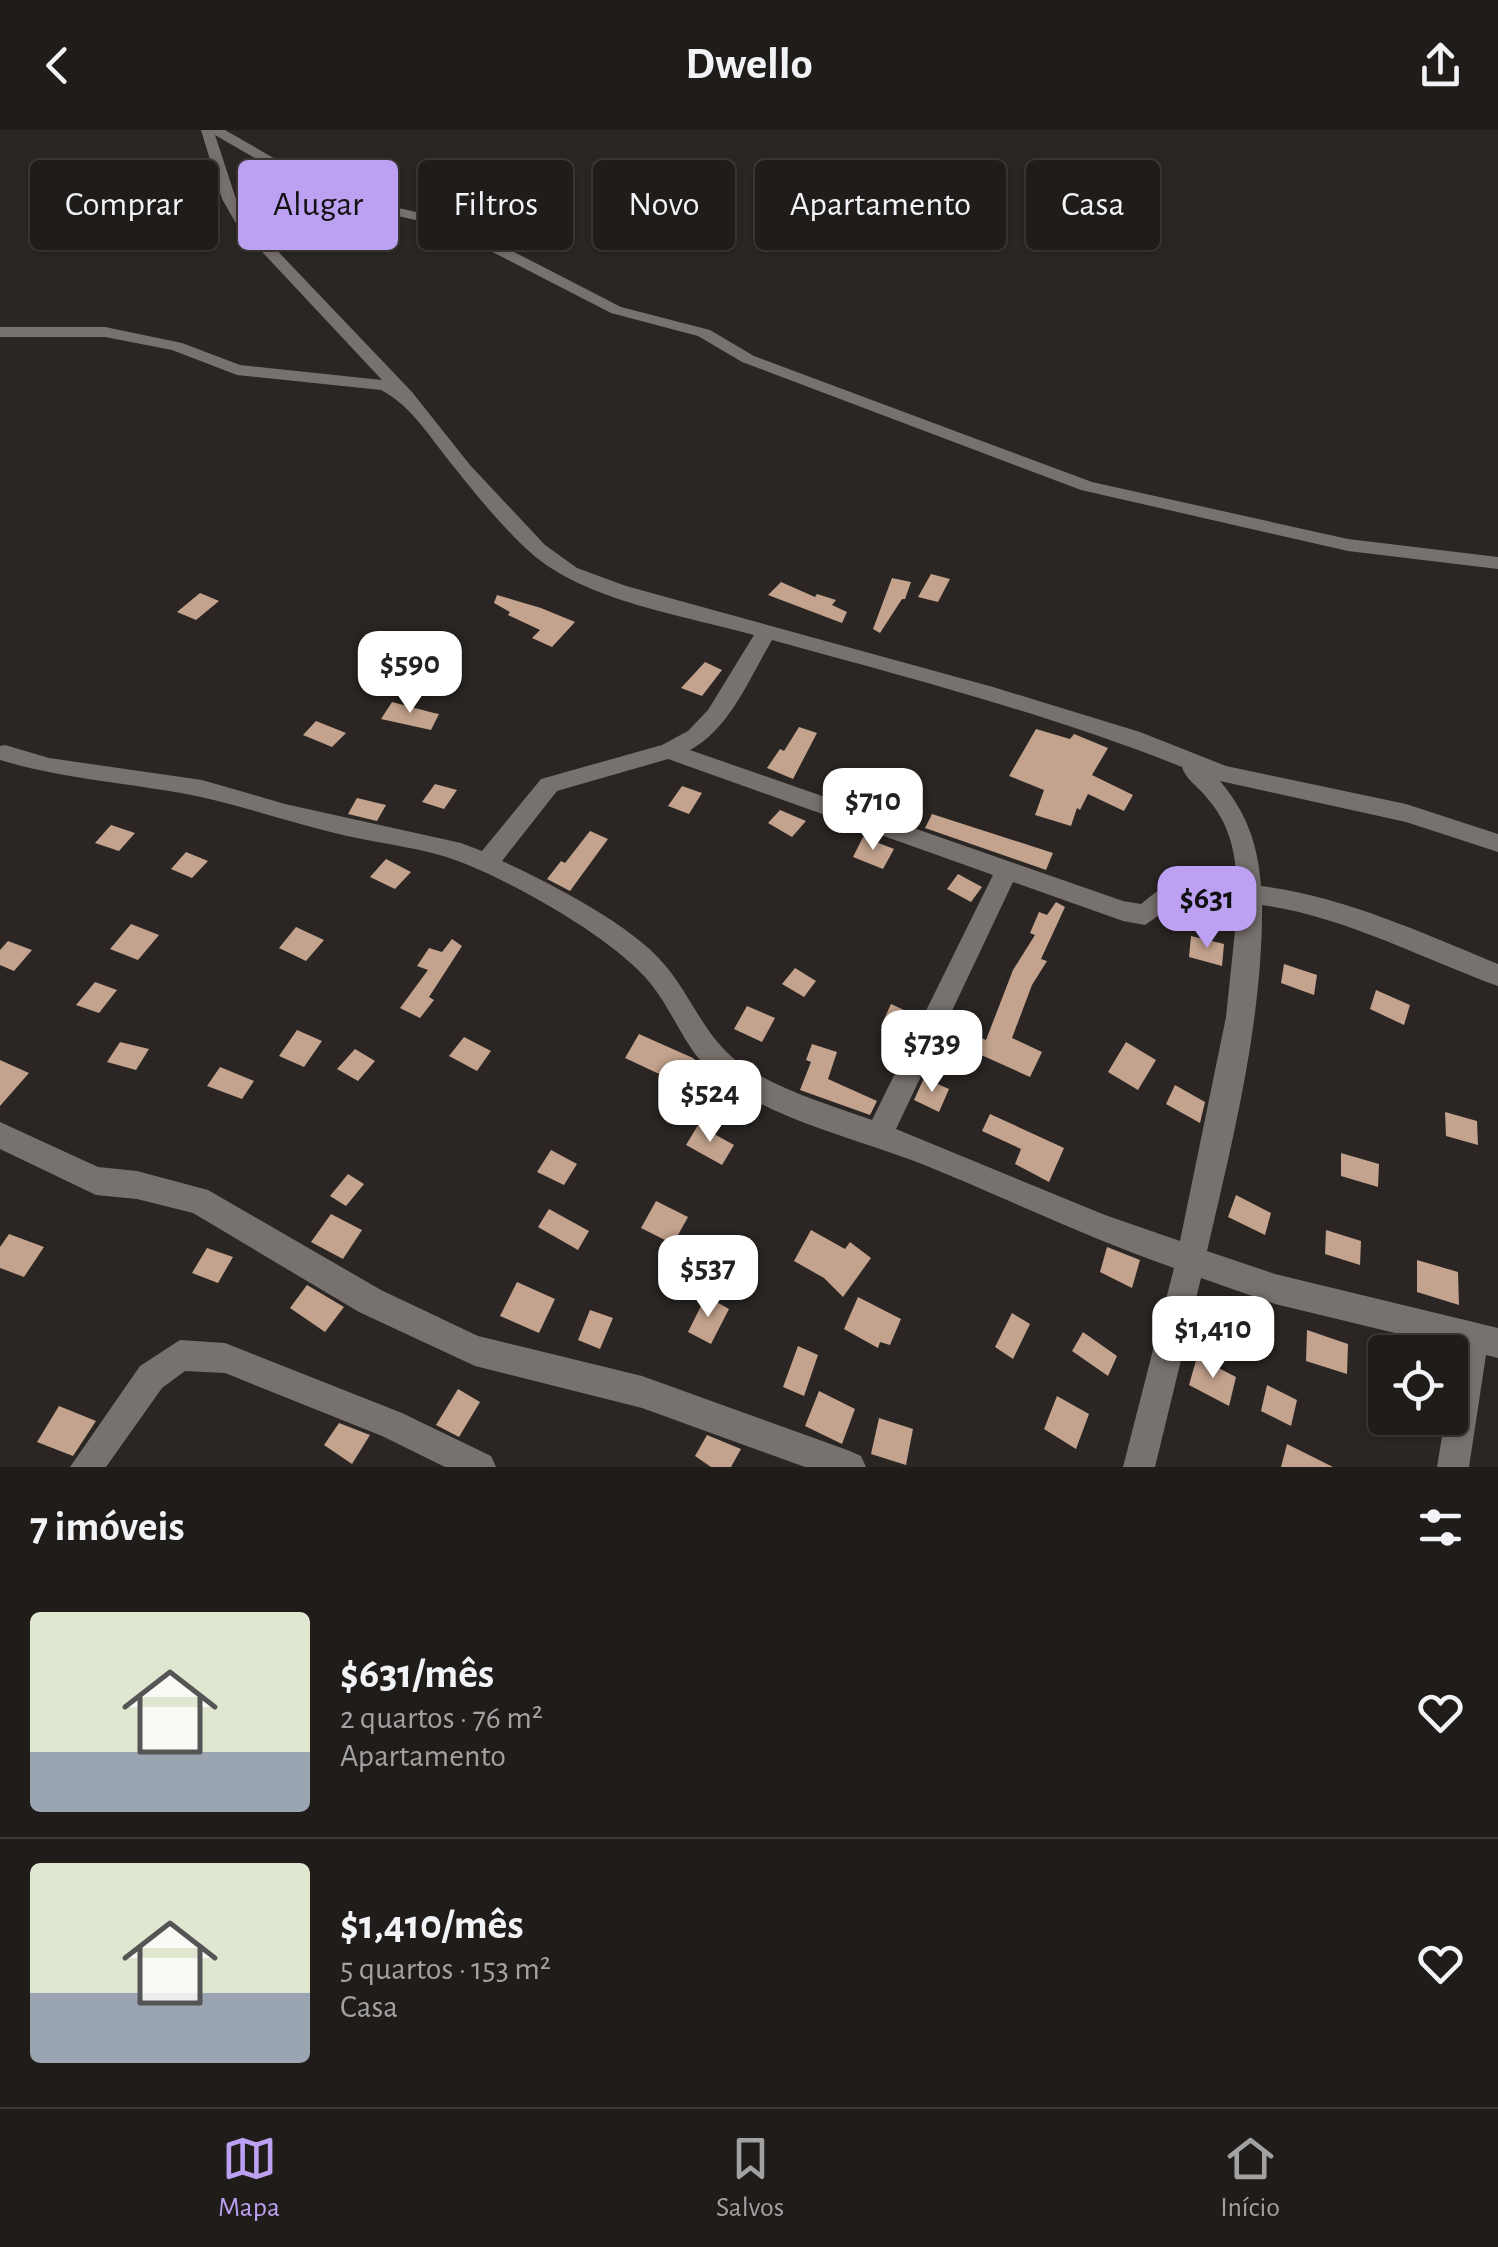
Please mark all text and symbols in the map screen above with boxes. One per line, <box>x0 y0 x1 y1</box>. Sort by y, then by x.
icon: back <box>30 38 85 93</box>
icon: share <box>1413 38 1468 93</box>
text: Dwello <box>685 42 813 87</box>
chip: Comprar <box>30 160 218 250</box>
chip: Alugar <box>238 160 398 250</box>
chip: Filtros <box>418 160 573 250</box>
chip: Novo <box>593 160 735 250</box>
chip: Apartamento <box>755 160 1006 250</box>
chip: Casa <box>1026 160 1160 250</box>
pin: $590 <box>351 631 469 716</box>
text: $590 <box>380 647 440 679</box>
pin: $710 <box>814 768 932 853</box>
text: $710 <box>845 784 901 816</box>
pin: $631 <box>1148 866 1266 951</box>
text: $631 <box>1179 882 1235 914</box>
pin: $739 <box>873 1010 991 1095</box>
text: $739 <box>903 1026 961 1058</box>
pin: $524 <box>651 1060 769 1145</box>
text: $524 <box>680 1076 740 1108</box>
pin: $537 <box>649 1235 767 1320</box>
text: $537 <box>680 1251 736 1283</box>
pin: $1,410 <box>1132 1296 1294 1381</box>
text: $1,410 <box>1174 1312 1252 1344</box>
map controls <box>1368 1335 1468 1435</box>
button: locate <box>1368 1335 1468 1435</box>
icon: filters <box>1413 1500 1468 1555</box>
text: 7 imóveis <box>30 1506 185 1548</box>
icon: home <box>110 1652 230 1772</box>
text: $631/mês <box>340 1653 494 1695</box>
icon: heart <box>1413 1685 1468 1740</box>
text: 2 quartos · 76 m² <box>340 1702 543 1734</box>
text: Apartamento <box>340 1740 506 1772</box>
icon: home <box>110 1903 230 2023</box>
text: $1,410/mês <box>340 1904 524 1946</box>
icon: heart <box>1413 1936 1468 1991</box>
text: 5 quartos · 153 m² <box>340 1953 551 1985</box>
text: Casa <box>340 1991 398 2023</box>
tab: Mapa <box>218 2131 280 2225</box>
tab: Salvos <box>716 2131 784 2225</box>
tab: Início <box>1220 2131 1280 2225</box>

